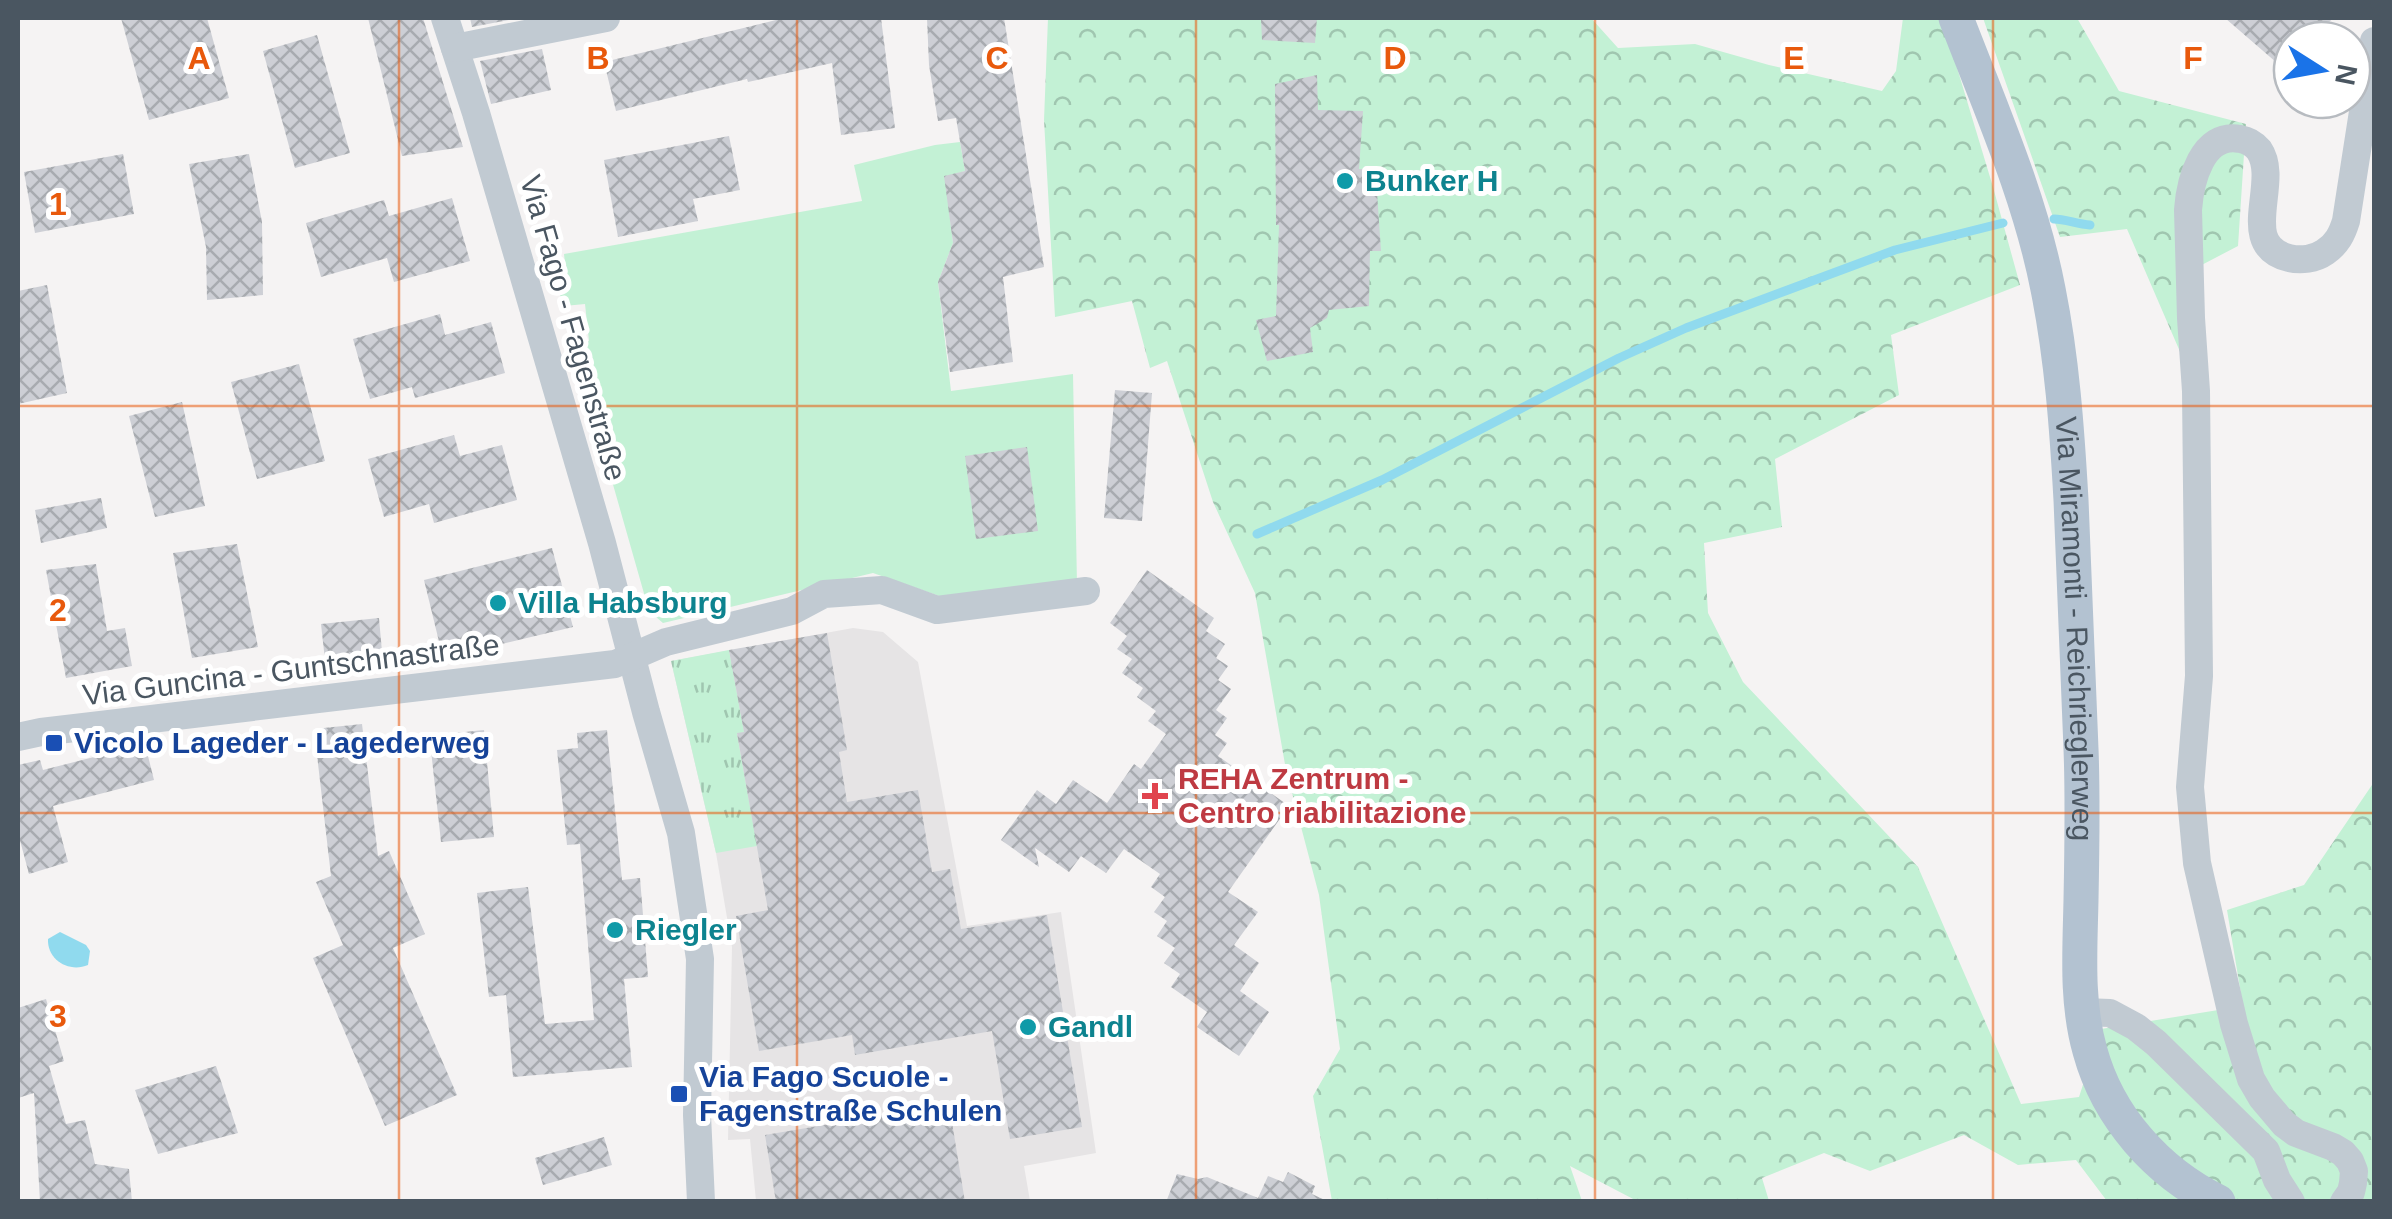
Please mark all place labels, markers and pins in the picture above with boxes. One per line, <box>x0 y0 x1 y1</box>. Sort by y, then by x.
place label: Bunker H <box>1365 164 1498 197</box>
marker: Bunker H <box>1334 170 1356 192</box>
place label: Villa Habsburg <box>518 586 728 619</box>
marker: Villa Habsburg <box>487 592 509 614</box>
place label: Vicolo Lageder - Lagederweg <box>74 726 490 759</box>
marker: Vicolo Lageder - Lagederweg <box>43 732 65 754</box>
place label: REHA Zentrum - Centro riabilitazione <box>1178 762 1466 829</box>
marker: REHA Zentrum - Centro riabilitazione <box>1142 783 1168 809</box>
place label: Riegler <box>635 913 737 946</box>
marker: Riegler <box>604 919 626 941</box>
place label: Gandl <box>1048 1010 1133 1043</box>
marker: Gandl <box>1017 1016 1039 1038</box>
place label: Via Fago Scuole - Fagenstraße Schulen <box>699 1060 1002 1127</box>
marker: Via Fago Scuole - Fagenstraße Schulen <box>668 1083 690 1105</box>

